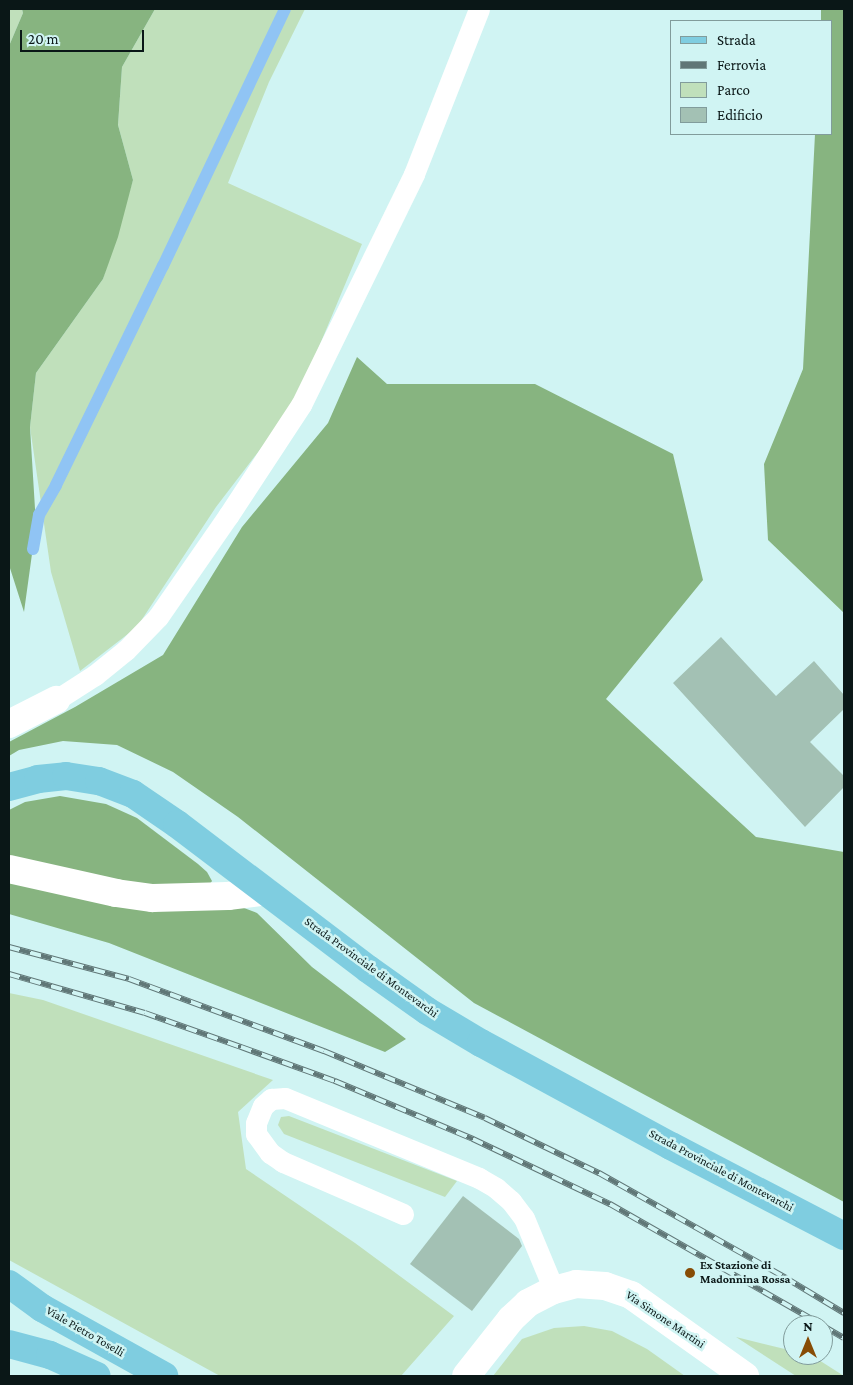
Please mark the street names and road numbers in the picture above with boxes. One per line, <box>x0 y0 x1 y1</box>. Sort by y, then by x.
street label: Strada Provinciale di Montevarchi <box>301 915 441 1021</box>
street label: Strada Provinciale di Montevarchi <box>646 1127 796 1215</box>
street label: Via Simone Martini <box>623 1288 707 1352</box>
street label: Viale Pietro Toselli <box>43 1304 127 1360</box>

